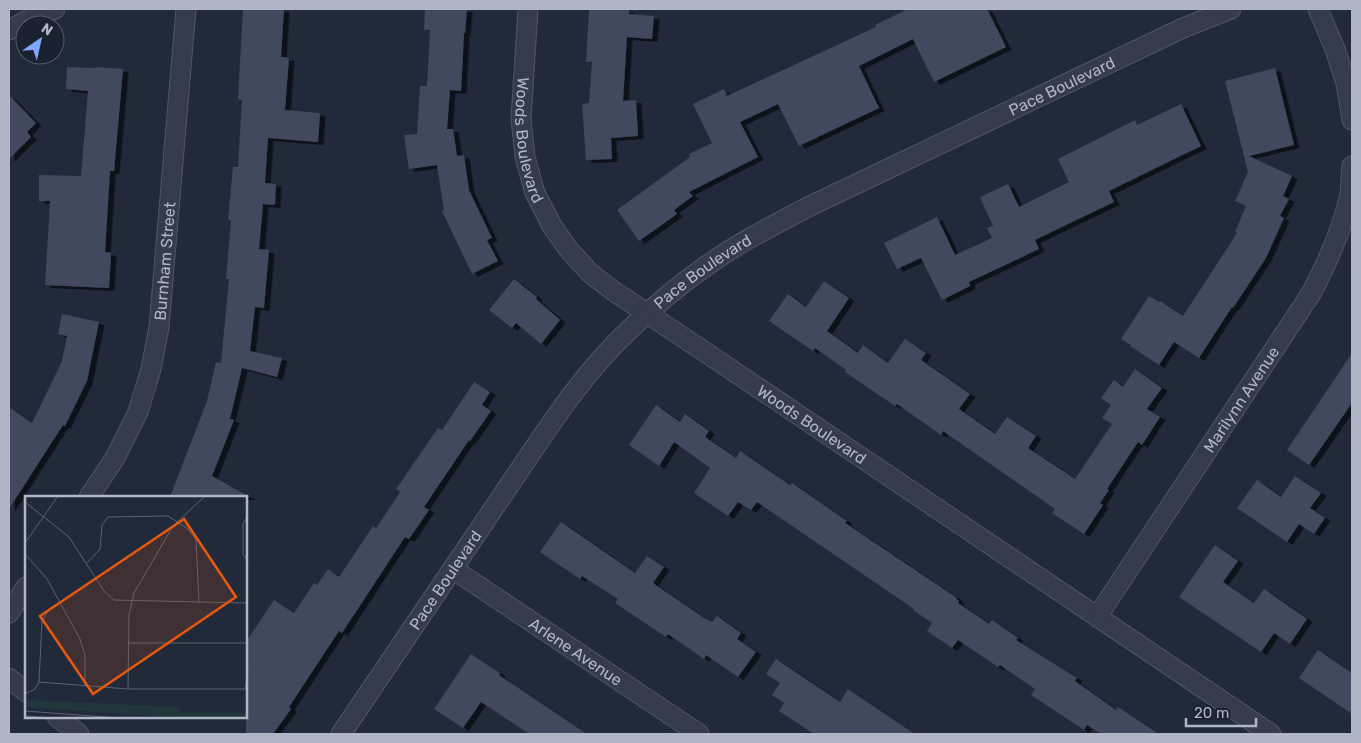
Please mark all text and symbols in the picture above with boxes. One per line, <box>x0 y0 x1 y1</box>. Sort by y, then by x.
north arrow <box>15 15 65 65</box>
text: N <box>38 20 56 40</box>
street label: Pace Boulevard <box>1006 53 1118 120</box>
street label: Woods Boulevard <box>511 77 548 206</box>
street label: Burnham Street <box>151 201 180 321</box>
street label: Pace Boulevard <box>650 230 755 313</box>
street label: Marilynn Avenue <box>1199 343 1283 456</box>
street label: Woods Boulevard <box>753 381 870 468</box>
inset map <box>25 496 248 718</box>
street label: Pace Boulevard <box>405 527 486 633</box>
street label: Arlene Avenue <box>526 614 626 690</box>
scale bar <box>1186 696 1256 728</box>
text: 20 m <box>1194 704 1229 722</box>

